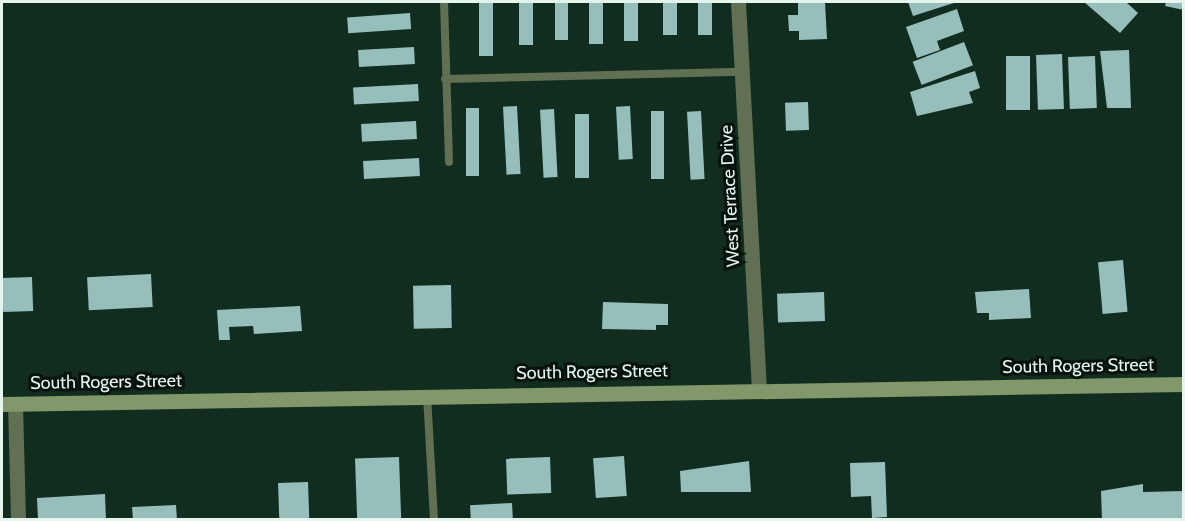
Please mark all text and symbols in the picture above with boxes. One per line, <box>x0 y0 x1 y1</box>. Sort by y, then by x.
street label: West Terrace Drive <box>715 124 745 268</box>
street label: South Rogers Street <box>1002 354 1154 378</box>
street label: South Rogers Street <box>516 360 668 384</box>
street label: South Rogers Street <box>30 370 182 394</box>

